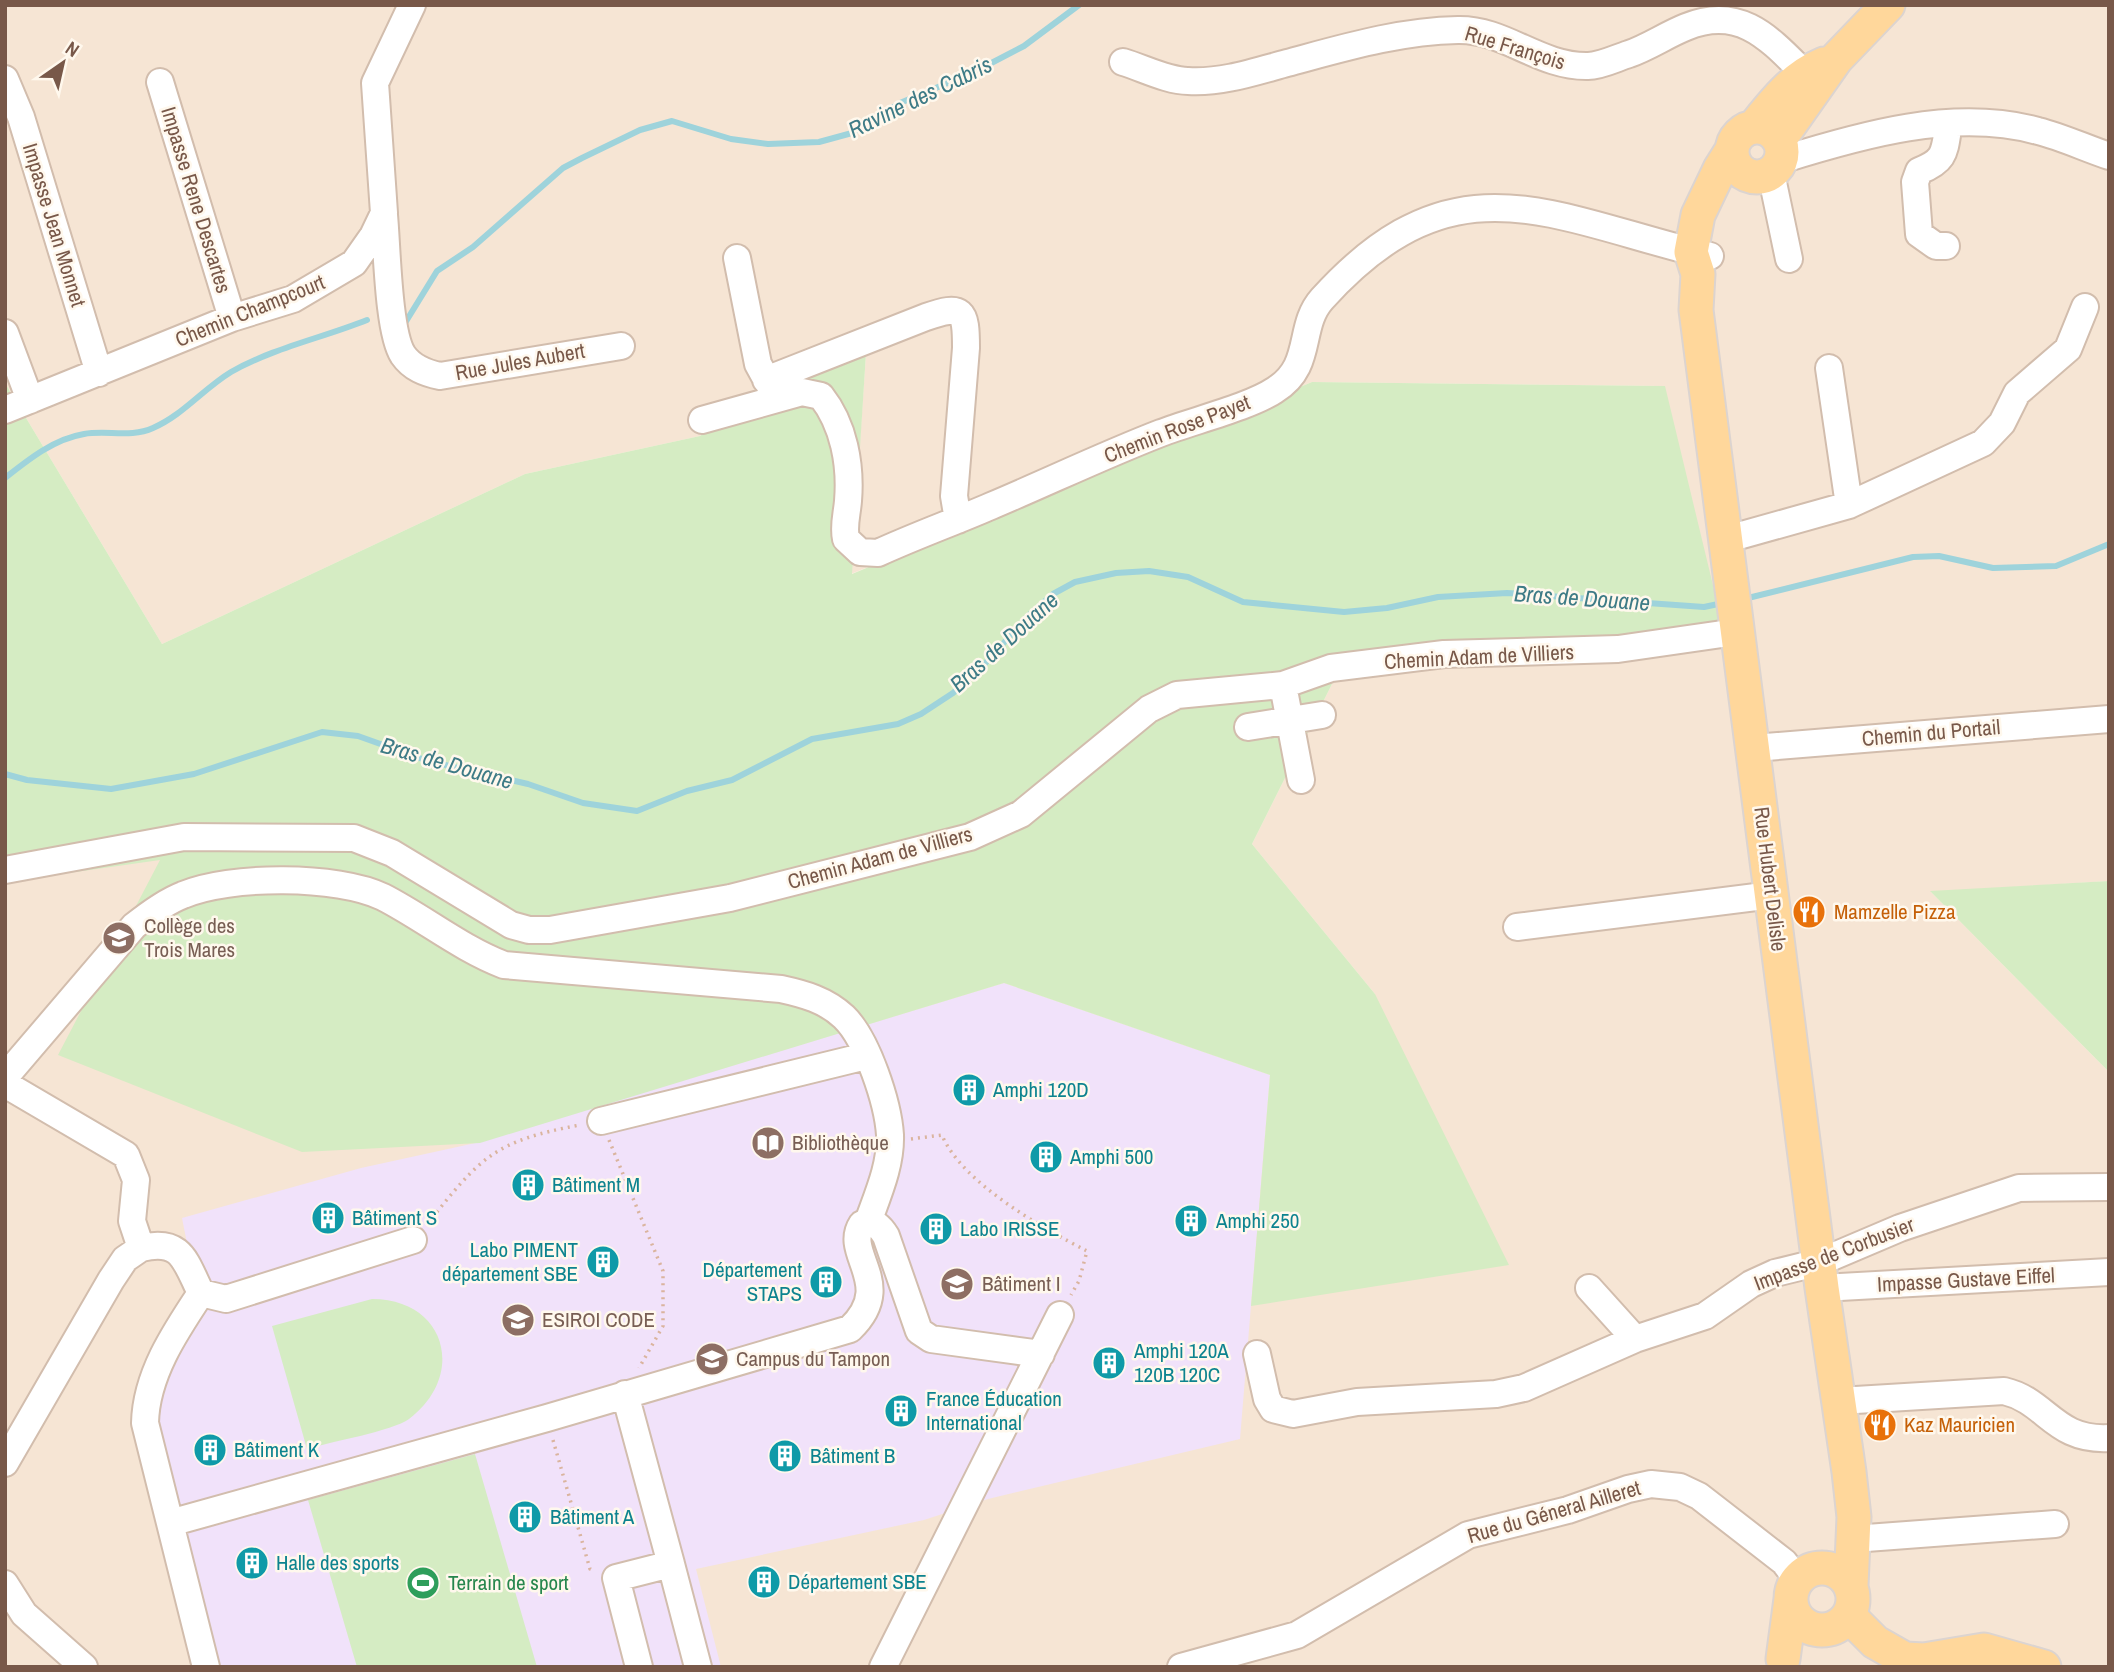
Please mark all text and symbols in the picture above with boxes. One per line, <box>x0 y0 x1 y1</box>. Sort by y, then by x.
street label: Rue François <box>1461 19 1569 77</box>
north arrow <box>28 28 98 98</box>
text: N <box>61 35 84 63</box>
water label: Ravine des Cabris <box>843 48 997 145</box>
street label: Impasse Rene Descartes <box>154 103 239 297</box>
street label: Impasse Jean Monnet <box>16 140 93 310</box>
street label: Chemin Champcourt <box>171 267 329 354</box>
street label: Rue Jules Aubert <box>453 336 587 387</box>
street label: Chemin Rose Payet <box>1100 387 1254 470</box>
water label: Bras de Douane <box>1513 577 1651 618</box>
water label: Bras de Douane <box>943 585 1065 699</box>
street label: Chemin Adam de Villiers <box>1383 637 1575 676</box>
street label: Chemin du Portail <box>1861 712 2001 753</box>
water label: Bras de Douane <box>377 729 517 796</box>
street label: Rue Hubert Delisle <box>1747 805 1794 953</box>
street label: Chemin Adam de Villiers <box>784 819 975 896</box>
restaurant icon: Mamzelle Pizza <box>1790 893 1828 931</box>
place label: Mamzelle Pizza <box>1834 897 1956 926</box>
place label: Collège des Trois Mares <box>144 911 235 964</box>
school or university icon: Collège des Trois Mares <box>100 919 138 957</box>
building icon: Amphi 120D <box>950 1071 988 1109</box>
place label: Amphi 120D <box>992 1075 1089 1104</box>
library icon: Bibliothèque <box>749 1124 787 1162</box>
place label: Bibliothèque <box>792 1128 889 1157</box>
building icon: Amphi 500 <box>1027 1138 1065 1176</box>
place label: Amphi 500 <box>1069 1142 1153 1171</box>
building icon: Bâtiment M <box>509 1166 547 1204</box>
place label: Bâtiment M <box>552 1170 640 1199</box>
building icon: Bâtiment S <box>309 1199 347 1237</box>
building icon: Amphi 250 <box>1172 1202 1210 1240</box>
place label: Bâtiment S <box>352 1203 437 1232</box>
place label: Amphi 250 <box>1215 1206 1299 1235</box>
building icon: Labo IRISSE <box>917 1210 955 1248</box>
street label: Impasse de Corbusier <box>1750 1210 1918 1297</box>
place label: Labo IRISSE <box>960 1214 1060 1243</box>
place label: Labo PIMENT département SBE <box>442 1235 578 1288</box>
building icon: Labo PIMENT département SBE <box>584 1243 622 1281</box>
place label: Département STAPS <box>702 1255 802 1308</box>
street label: Impasse Gustave Eiffel <box>1876 1260 2055 1299</box>
building icon: Département STAPS <box>807 1263 845 1301</box>
school or university icon: Bâtiment I <box>938 1265 976 1303</box>
place label: Bâtiment I <box>982 1269 1061 1298</box>
school or university icon: ESIROI CODE <box>499 1301 537 1339</box>
place label: ESIROI CODE <box>542 1305 655 1334</box>
place label: Amphi 120A 120B 120C <box>1133 1336 1229 1389</box>
school or university icon: Campus du Tampon <box>693 1340 731 1378</box>
place label: Campus du Tampon <box>736 1344 890 1373</box>
building icon: Amphi 120A 120B 120C <box>1090 1344 1128 1382</box>
place label: France Éducation International <box>926 1384 1062 1437</box>
building icon: France Éducation International <box>882 1392 920 1430</box>
restaurant icon: Kaz Mauricien <box>1861 1406 1899 1444</box>
place label: Kaz Mauricien <box>1904 1410 2015 1439</box>
building icon: Bâtiment K <box>191 1431 229 1469</box>
place label: Bâtiment K <box>234 1435 320 1464</box>
building icon: Bâtiment B <box>766 1437 804 1475</box>
place label: Bâtiment B <box>810 1441 895 1470</box>
street label: Rue du Géneral Ailleret <box>1464 1473 1644 1550</box>
building icon: Bâtiment A <box>506 1498 544 1536</box>
place label: Bâtiment A <box>550 1502 635 1531</box>
building icon: Halle des sports <box>233 1544 271 1582</box>
place label: Halle des sports <box>276 1548 399 1577</box>
building icon: Département SBE <box>745 1563 783 1601</box>
sports icon: Terrain de sport <box>404 1564 442 1602</box>
place label: Département SBE <box>788 1567 927 1596</box>
place label: Terrain de sport <box>448 1568 569 1597</box>

